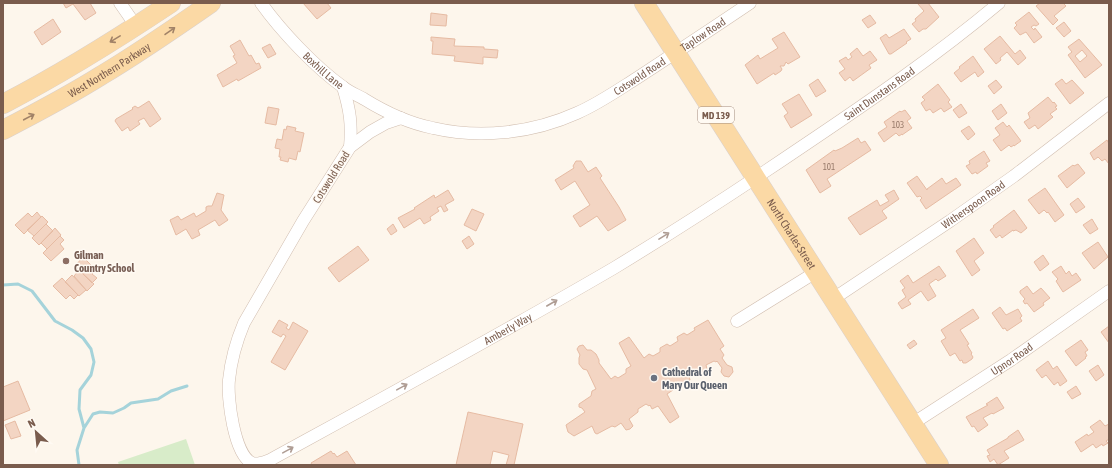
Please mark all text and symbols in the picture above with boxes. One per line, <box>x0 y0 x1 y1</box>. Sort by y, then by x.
street label: Taplow Road <box>678 15 728 54</box>
one-way arrow <box>165 27 176 35</box>
one-way arrow <box>110 35 121 43</box>
street label: West Northern Parkway <box>66 40 153 100</box>
street label: Boxhill Lane <box>301 50 346 91</box>
street label: Cotswold Road <box>611 55 668 97</box>
street label: Saint Dunstans Road <box>842 65 917 122</box>
road number: MD 139 <box>698 107 734 123</box>
one-way arrow <box>22 112 34 120</box>
house number: 103 <box>892 120 904 130</box>
street label: Cotswold Road <box>310 149 352 205</box>
house number: 101 <box>823 162 835 172</box>
street label: Witherspoon Road <box>939 178 1007 231</box>
street label: North Charles Street <box>765 197 818 271</box>
one-way arrow <box>658 232 670 240</box>
place label: Gilman Country School <box>74 249 136 274</box>
marker: Gilman Country School <box>61 256 71 266</box>
one-way arrow <box>546 298 558 306</box>
street label: Amberly Way <box>482 310 534 347</box>
street label: Upnor Road <box>989 341 1035 377</box>
place label: Cathedral of Mary Our Queen <box>662 366 727 391</box>
marker: Cathedral of Mary Our Queen <box>649 373 659 383</box>
one-way arrow <box>396 382 408 390</box>
north arrow <box>16 412 56 452</box>
text: N <box>26 416 37 430</box>
one-way arrow <box>282 445 294 453</box>

